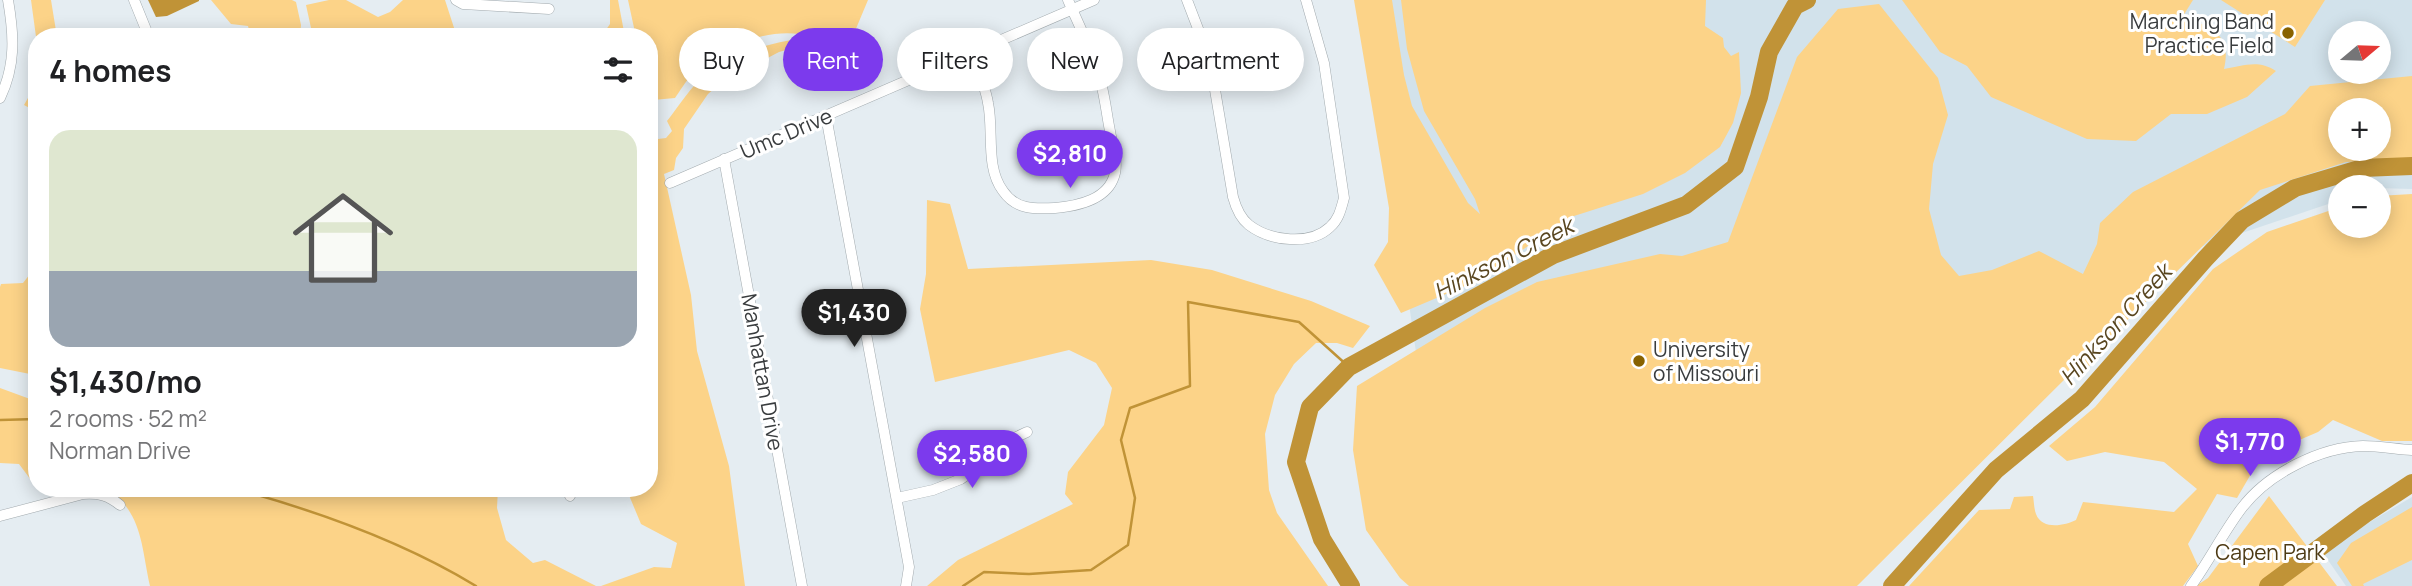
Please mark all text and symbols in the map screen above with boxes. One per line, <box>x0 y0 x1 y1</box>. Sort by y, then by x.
place label: Marching Band Practice Field <box>2130 7 2274 59</box>
north arrow <box>2328 21 2390 84</box>
map controls <box>2328 21 2391 238</box>
marker: Marching Band Practice Field <box>2280 25 2296 41</box>
chip: Buy <box>679 28 769 91</box>
chip: Rent <box>783 28 883 91</box>
chip: Filters <box>897 28 1013 91</box>
chip: New <box>1027 28 1123 91</box>
chip: Apartment <box>1137 28 1304 91</box>
text: 4 homes <box>49 50 172 91</box>
icon: filters <box>599 51 637 89</box>
button: + <box>2328 98 2391 161</box>
street label: Umc Drive <box>736 101 836 165</box>
pin: $2,810 <box>1013 130 1127 190</box>
text: $2,810 <box>1033 137 1107 169</box>
icon: home <box>280 175 406 301</box>
button: − <box>2328 175 2391 238</box>
water label: Hinkson Creek <box>1428 207 1581 307</box>
water label: Hinkson Creek <box>2052 254 2180 391</box>
pin: $1,430 <box>797 290 911 349</box>
street label: Manhattan Drive <box>735 291 791 453</box>
text: $1,430 <box>817 296 891 328</box>
place label: University of Missouri <box>1653 335 1759 387</box>
marker: University of Missouri <box>1631 353 1647 369</box>
text: $1,430/mo <box>49 361 202 402</box>
text: 2 rooms · 52 m² <box>49 402 207 434</box>
pin: $1,770 <box>2193 419 2307 478</box>
text: $1,770 <box>2215 425 2285 457</box>
pin: $2,580 <box>915 430 1029 490</box>
text: Norman Drive <box>49 434 191 466</box>
text: $2,580 <box>933 437 1011 469</box>
park label: Capen Park <box>2215 538 2325 566</box>

